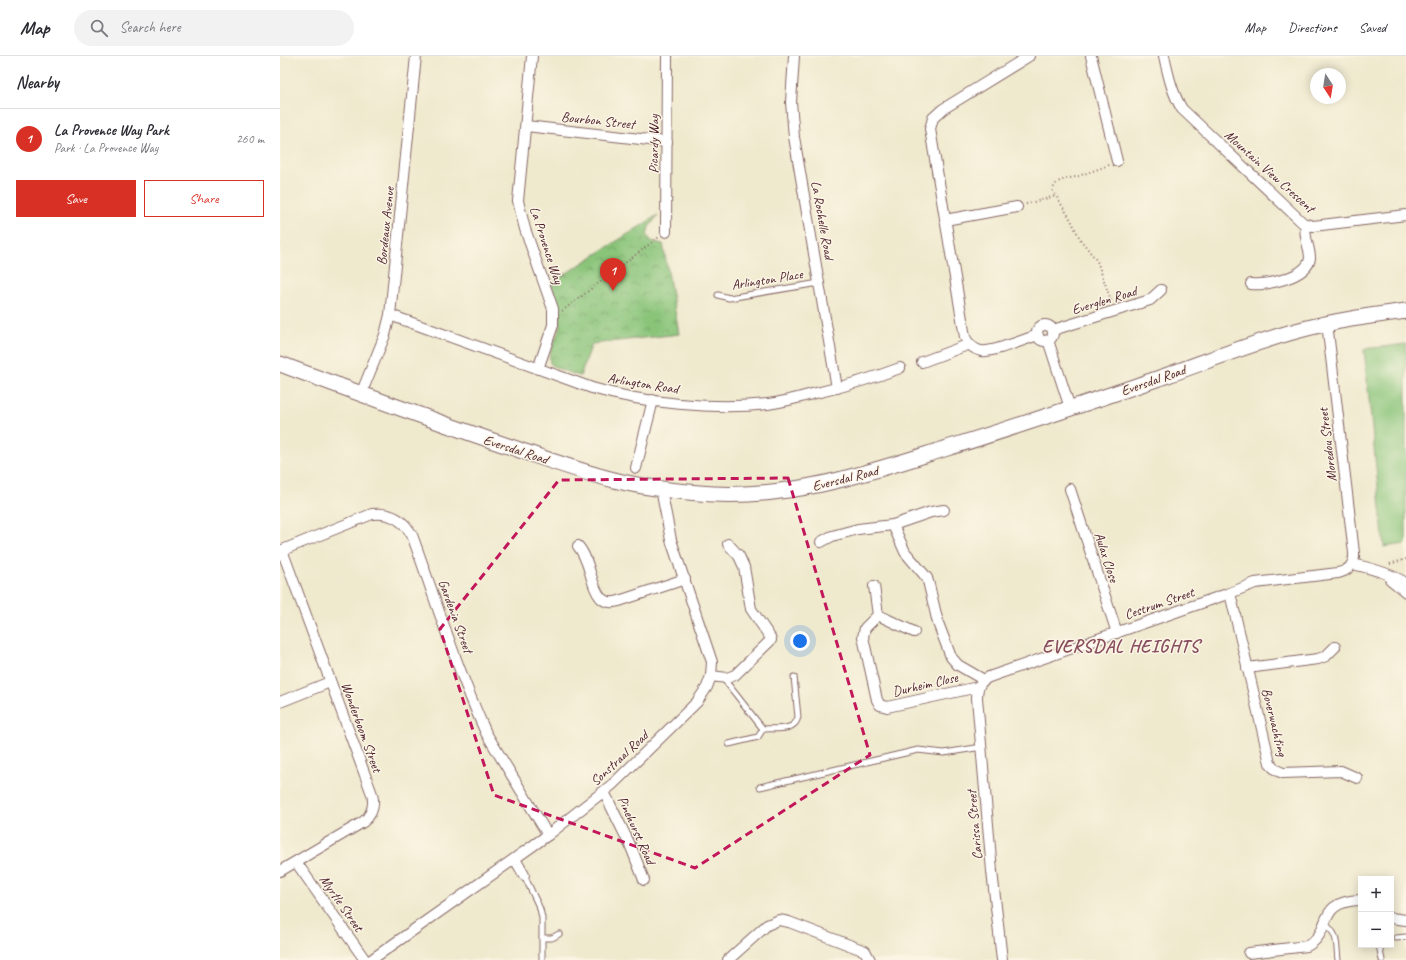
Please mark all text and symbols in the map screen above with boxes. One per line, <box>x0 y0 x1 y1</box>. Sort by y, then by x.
search box <box>74 10 354 46</box>
text: Map <box>20 16 50 40</box>
icon: search <box>88 17 110 39</box>
text: Search here <box>120 18 181 37</box>
text: Map <box>1245 19 1266 36</box>
text: Directions <box>1288 19 1337 36</box>
text: Saved <box>1359 19 1386 36</box>
north arrow <box>1310 68 1346 104</box>
text: Nearby <box>16 72 59 93</box>
street label: Bourbon Street <box>560 108 638 133</box>
street label: Picardy Way <box>645 113 662 174</box>
text: La Provence Way Park <box>54 121 169 140</box>
street label: Mountain View Crescent <box>1221 126 1320 218</box>
text: 1 <box>26 131 32 147</box>
text: 260 m <box>236 131 264 147</box>
text: Park · La Provence Way <box>54 140 158 156</box>
street label: La Rochelle Road <box>807 179 838 263</box>
button: Save <box>16 180 136 217</box>
button: Share <box>144 180 264 217</box>
street label: Bordeaux Avenue <box>373 185 398 266</box>
street label: La Provence Way <box>526 204 567 287</box>
pin: 1 <box>600 258 626 291</box>
street label: Arlington Place <box>730 265 805 293</box>
street label: Everglen Road <box>1070 282 1141 318</box>
street label: Eversdal Road <box>1119 361 1190 399</box>
street label: Arlington Road <box>606 370 682 398</box>
street label: Moredou Street <box>1314 406 1340 483</box>
street label: Eversdal Road <box>481 431 553 469</box>
street label: Eversdal Road <box>811 462 882 495</box>
street label: Aulax Close <box>1090 530 1123 586</box>
street label: Gardenia Street <box>434 577 477 657</box>
street label: Cestrum Street <box>1122 583 1197 623</box>
your location <box>790 631 810 651</box>
district label: EVERSDAL HEIGHTS <box>1042 635 1203 657</box>
street label: Durheim Close <box>891 668 961 700</box>
street label: Wonderboom Street <box>337 680 386 776</box>
street label: Boverwachting <box>1258 686 1291 759</box>
street label: Sonstraal Road <box>587 726 654 789</box>
street label: Carissa Street <box>963 787 986 860</box>
street label: Pinehurst Road <box>614 793 660 869</box>
street label: Myrtle Street <box>316 872 368 936</box>
map controls <box>1358 876 1394 948</box>
button: + <box>1358 876 1394 912</box>
button: − <box>1358 912 1394 948</box>

